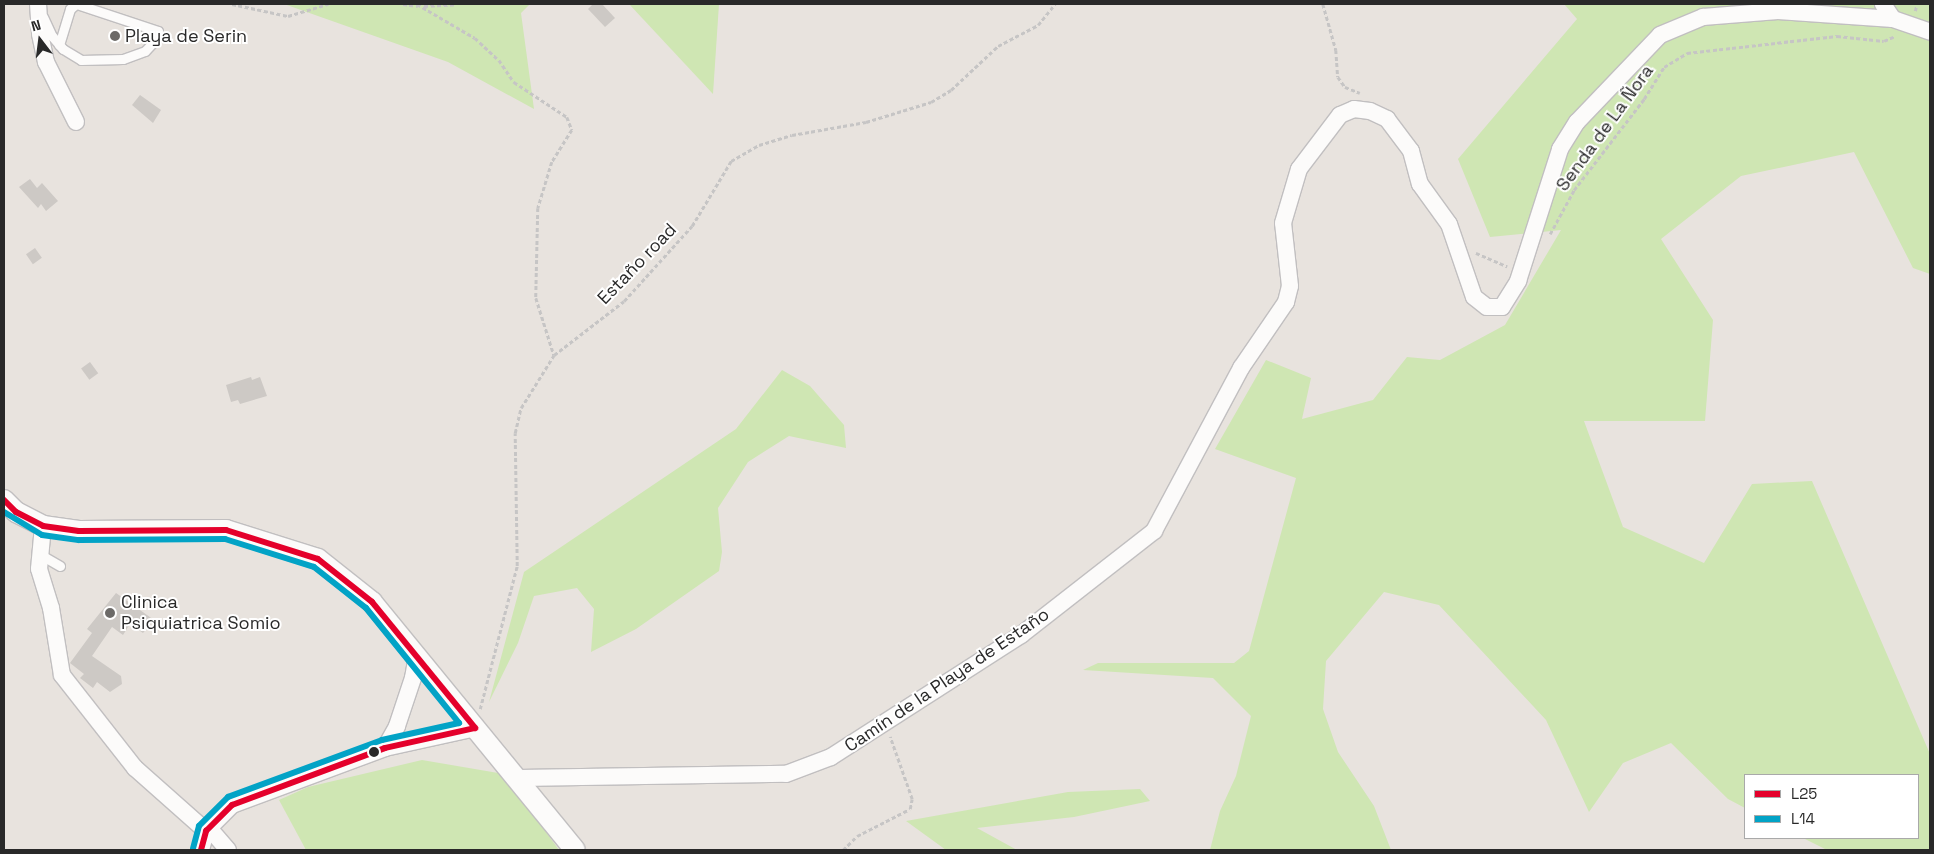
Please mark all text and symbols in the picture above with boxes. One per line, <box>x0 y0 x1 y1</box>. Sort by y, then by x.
north arrow <box>15 15 65 65</box>
text: N <box>29 16 43 35</box>
place label: Playa de Serin <box>125 25 247 47</box>
marker: Playa de Serin <box>109 30 121 42</box>
street label: Senda de La Ñora <box>1552 61 1658 195</box>
street label: Estaño road <box>593 219 681 309</box>
place label: Clinica Psiquiatrica Somio <box>121 592 281 634</box>
street label: Camín de la Playa de Estaño <box>841 603 1053 757</box>
marker: Clinica Psiquiatrica Somio <box>103 606 117 620</box>
unlabelled marker <box>369 747 379 757</box>
legend <box>1744 774 1919 839</box>
text: L25 <box>1791 784 1817 803</box>
text: L14 <box>1791 809 1815 828</box>

